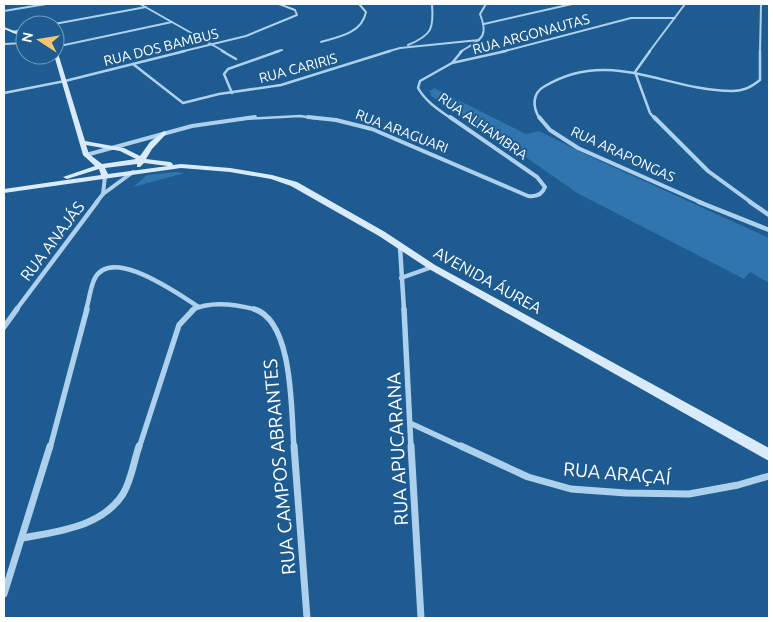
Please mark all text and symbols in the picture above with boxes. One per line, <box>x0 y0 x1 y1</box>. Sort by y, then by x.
street label: RUA ARGONAUTAS <box>471 11 591 57</box>
north arrow <box>15 15 65 65</box>
street label: RUA DOS BAMBUS <box>102 25 220 69</box>
text: N <box>18 31 36 44</box>
street label: RUA CARIRIS <box>257 50 339 86</box>
street label: RUA ALHAMBRA <box>435 89 531 163</box>
street label: RUA ARAGUARI <box>353 106 451 156</box>
street label: RUA ARAPONGAS <box>568 123 678 185</box>
street label: RUA ANAJÁS <box>15 197 88 284</box>
street label: AVENIDA ÁUREA <box>431 241 546 317</box>
street label: RUA CAMPOS ABRANTES <box>259 358 299 576</box>
street label: RUA APUCARANA <box>382 371 412 526</box>
street label: RUA ARAÇAÍ <box>562 457 673 489</box>

